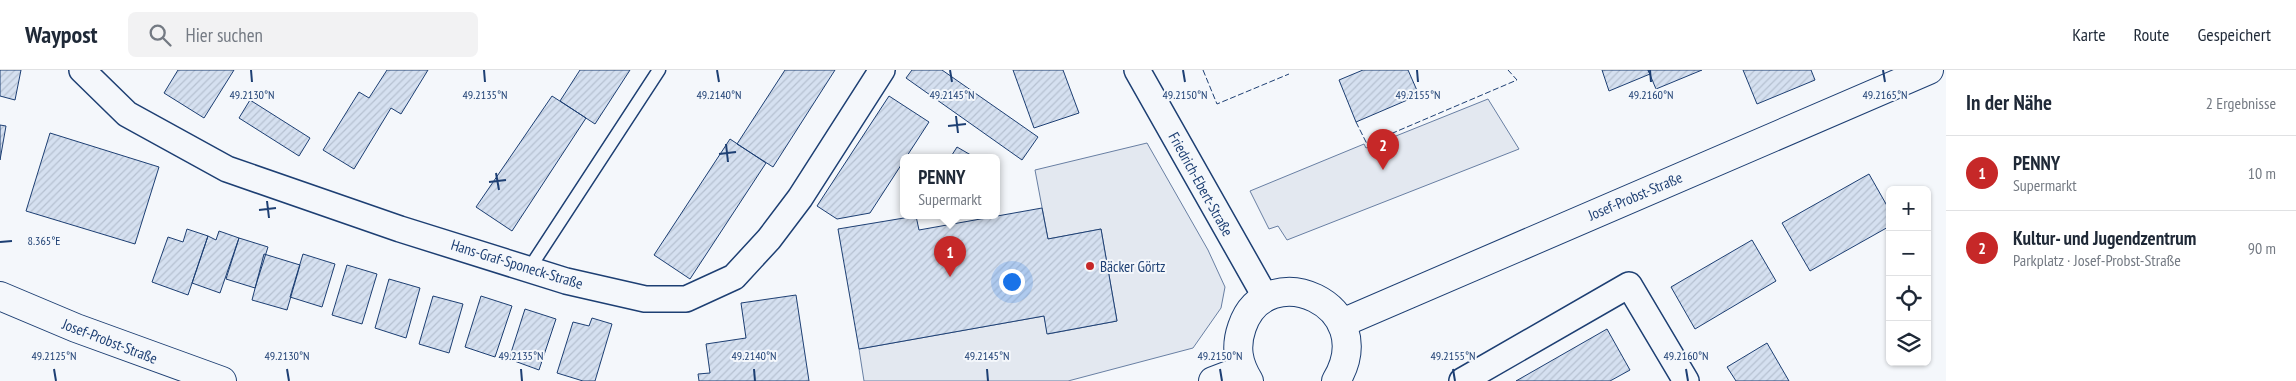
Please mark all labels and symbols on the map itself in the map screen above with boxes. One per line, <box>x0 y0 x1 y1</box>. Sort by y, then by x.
text: 49.2130°N <box>229 87 275 102</box>
text: 49.2135°N <box>462 87 508 102</box>
text: 49.2140°N <box>696 87 742 102</box>
text: 49.2145°N <box>929 87 975 102</box>
text: 49.2150°N <box>1162 87 1208 102</box>
text: 49.2155°N <box>1395 87 1441 102</box>
text: 49.2160°N <box>1628 87 1674 102</box>
text: 49.2165°N <box>1862 87 1908 102</box>
street label: Friedrich-Ebert-Straße <box>1165 129 1237 239</box>
pin: 2 <box>1367 129 1399 170</box>
street label: Josef-Probst-Straße <box>1584 168 1685 225</box>
text: 8.365°E <box>28 233 61 248</box>
street label: Hans-Graf-Sponeck-Straße <box>449 235 585 293</box>
pin: 1 <box>934 236 966 277</box>
place label: Bäcker Görtz <box>1100 257 1165 276</box>
marker: Bäcker Görtz <box>1084 260 1096 272</box>
your location <box>999 269 1025 295</box>
street label: Josef-Probst-Straße <box>59 314 160 368</box>
text: 49.2125°N <box>31 348 77 363</box>
text: 49.2130°N <box>264 348 310 363</box>
text: 49.2135°N <box>498 348 544 363</box>
text: 49.2140°N <box>731 348 777 363</box>
text: 49.2145°N <box>964 348 1010 363</box>
text: 49.2150°N <box>1197 348 1243 363</box>
text: 49.2155°N <box>1430 348 1476 363</box>
text: 49.2160°N <box>1663 348 1709 363</box>

